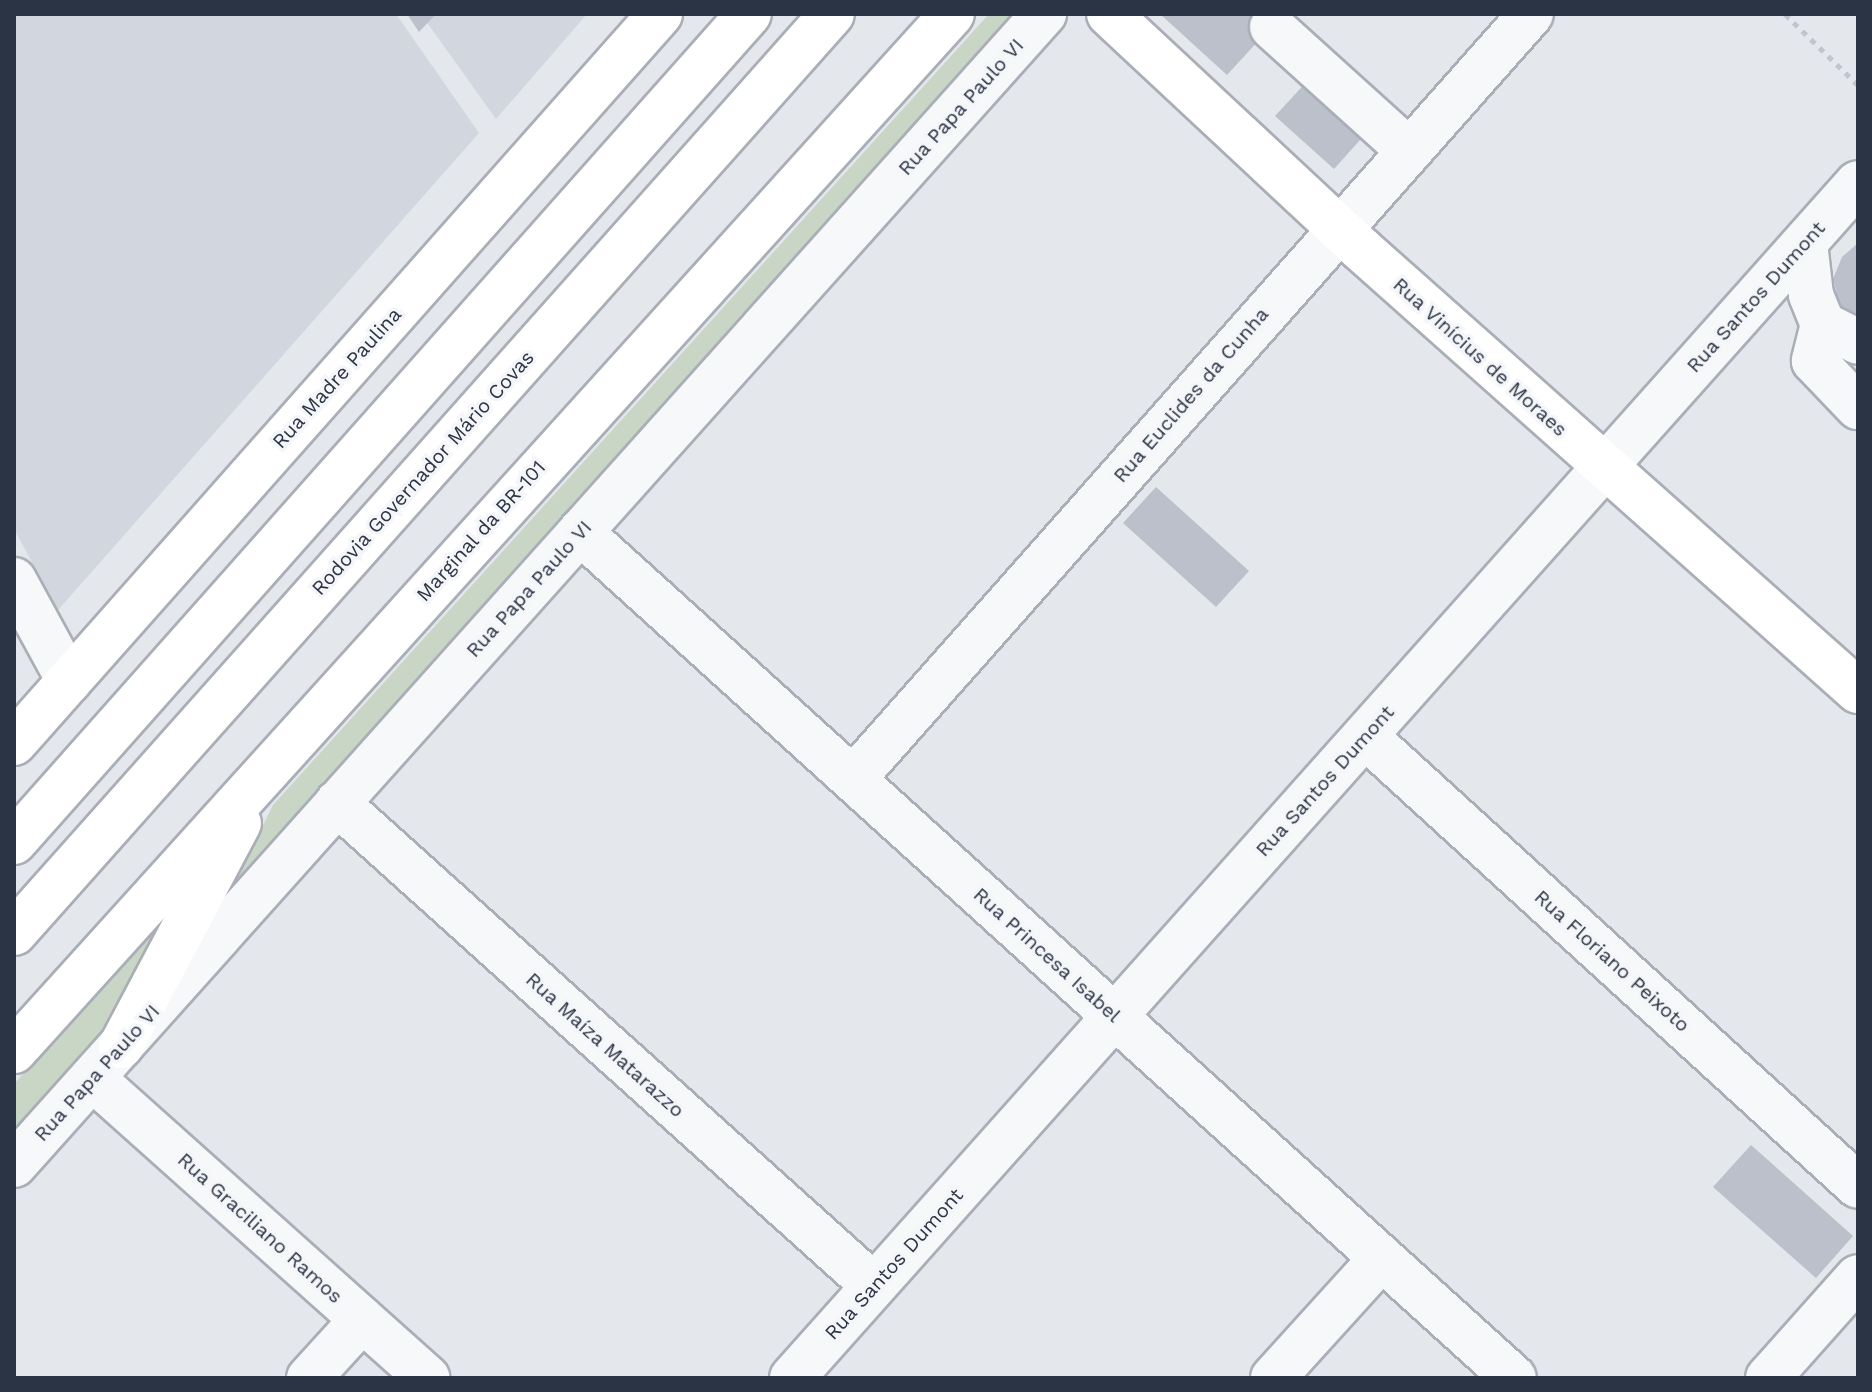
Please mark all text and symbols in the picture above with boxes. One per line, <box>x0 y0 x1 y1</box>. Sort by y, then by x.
street label: Rua Papa Paulo VI <box>893 33 1029 181</box>
street label: Rua Santos Dumont <box>1682 216 1830 378</box>
street label: Rua Vinícius de Moraes <box>1388 272 1572 442</box>
street label: Rua Euclides da Cunha <box>1108 302 1274 488</box>
street label: Rua Madre Paulina <box>267 303 407 453</box>
street label: Rodovia Governador Mário Covas <box>307 346 539 600</box>
street label: Marginal da BR-101 <box>411 455 551 607</box>
street label: Rua Papa Paulo VI <box>461 515 597 663</box>
street label: Rua Santos Dumont <box>1251 700 1399 862</box>
street label: Rua Princesa Isabel <box>968 882 1126 1028</box>
street label: Rua Floriano Peixoto <box>1529 885 1695 1037</box>
street label: Rua Maíza Matarazzo <box>520 967 690 1123</box>
street label: Rua Papa Paulo VI <box>29 999 165 1147</box>
street label: Rua Graciliano Ramos <box>172 1148 348 1308</box>
street label: Rua Santos Dumont <box>820 1183 968 1345</box>

